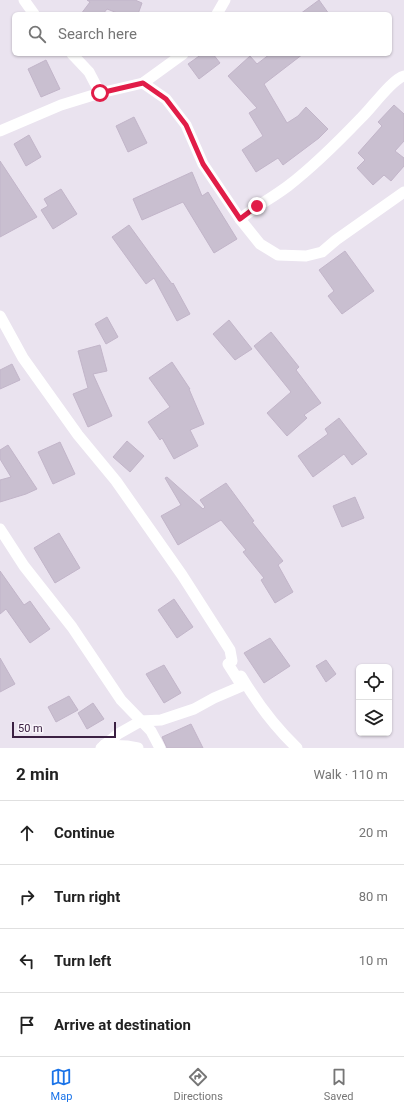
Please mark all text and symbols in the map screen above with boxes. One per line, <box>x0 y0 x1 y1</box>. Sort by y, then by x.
search box <box>12 12 392 56</box>
icon: search <box>26 23 48 45</box>
text: Search here <box>58 25 137 43</box>
route start <box>91 84 109 102</box>
route end <box>248 197 266 215</box>
map controls <box>356 664 392 736</box>
button: locate <box>356 664 392 700</box>
button: layers <box>356 700 392 736</box>
scale bar <box>12 720 116 739</box>
text: 50 m <box>18 722 43 735</box>
text: 2 min <box>16 764 59 784</box>
text: Walk · 110 m <box>313 767 388 782</box>
icon: ahead <box>16 822 38 844</box>
text: Continue <box>54 824 115 842</box>
text: 20 m <box>359 825 388 840</box>
icon: right <box>16 886 38 908</box>
text: Turn right <box>54 888 120 906</box>
text: 80 m <box>359 889 388 904</box>
icon: left <box>16 950 38 972</box>
text: Turn left <box>54 952 111 970</box>
text: 10 m <box>359 953 388 968</box>
icon: arrive <box>16 1014 38 1036</box>
text: Arrive at destination <box>54 1016 191 1034</box>
tab: Map <box>50 1066 72 1103</box>
tab: Directions <box>173 1066 223 1103</box>
tab: Saved <box>324 1066 354 1103</box>

